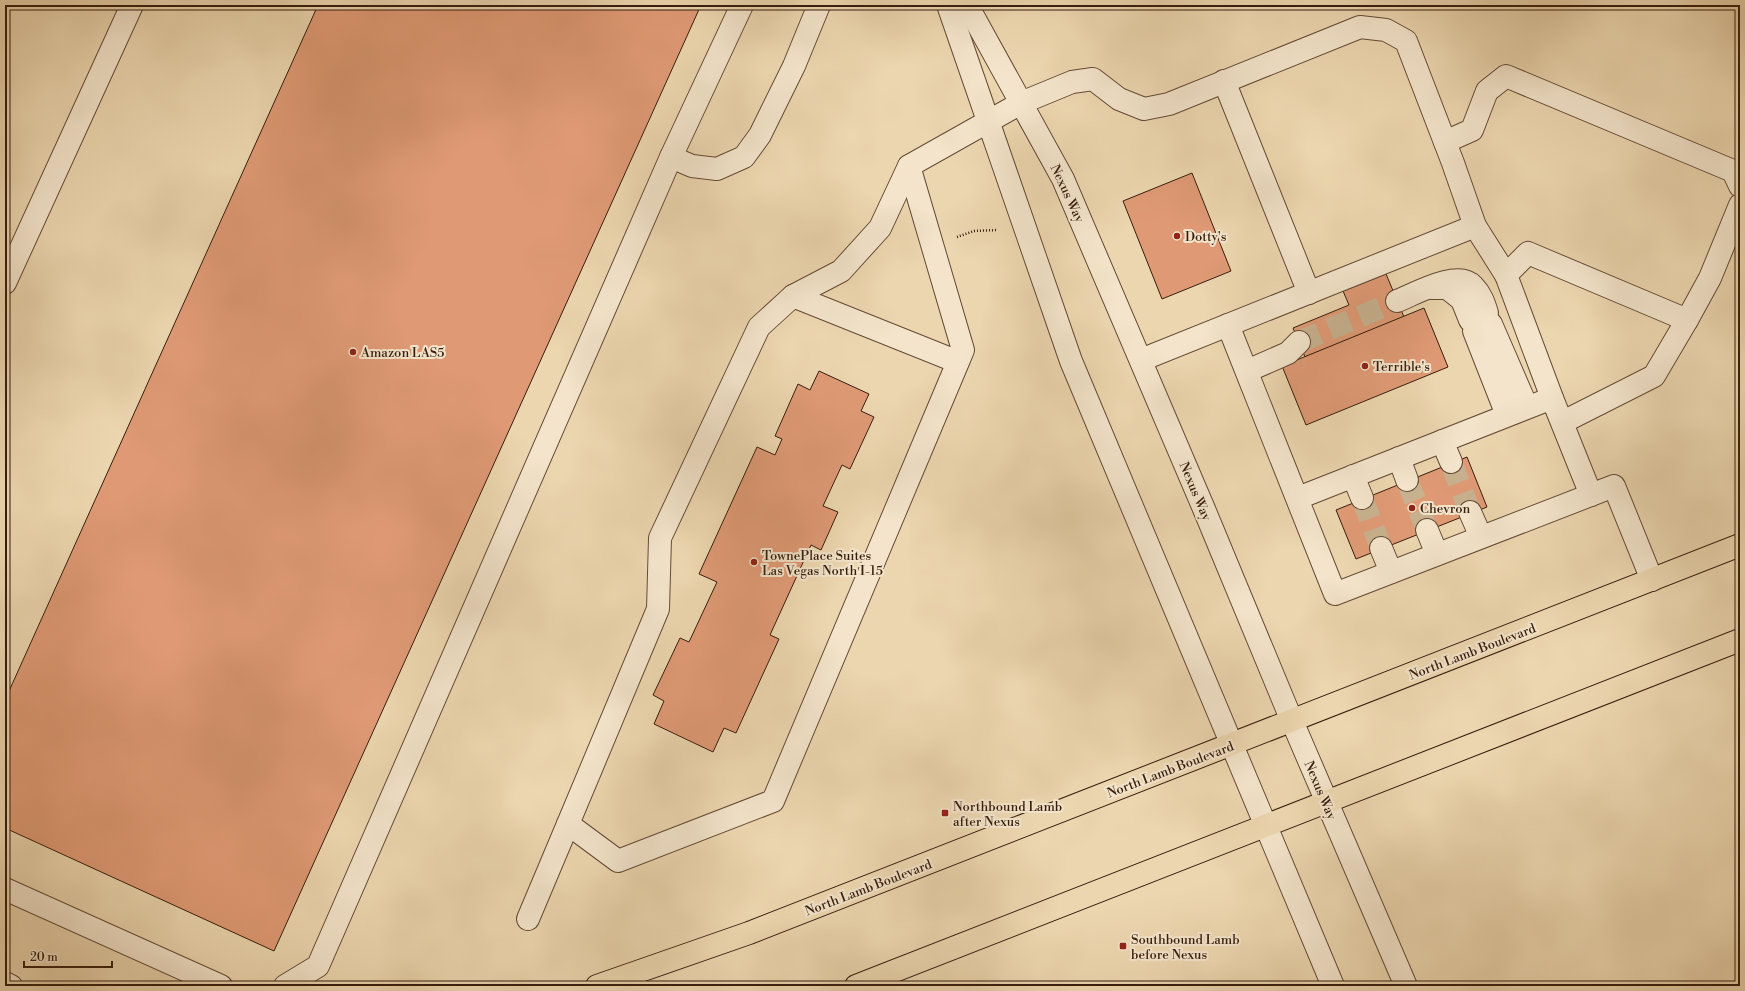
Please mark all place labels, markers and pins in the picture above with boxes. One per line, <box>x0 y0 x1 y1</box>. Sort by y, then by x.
place label: Dotty's <box>1185 229 1227 245</box>
marker: Dotty's <box>1172 231 1182 241</box>
place label: Amazon LAS5 <box>360 345 444 361</box>
marker: Amazon LAS5 <box>348 347 358 357</box>
place label: Terrible's <box>1373 359 1430 375</box>
marker: Terrible's <box>1360 361 1370 371</box>
place label: Chevron <box>1420 501 1470 517</box>
marker: Chevron <box>1407 503 1417 513</box>
place label: TownePlace Suites Las Vegas North I-15 <box>762 548 883 579</box>
marker: TownePlace Suites Las Vegas North I-15 <box>749 557 759 567</box>
place label: Northbound Lamb after Nexus <box>953 799 1062 830</box>
marker: Northbound Lamb after Nexus <box>940 808 950 818</box>
place label: Southbound Lamb before Nexus <box>1131 932 1240 963</box>
marker: Southbound Lamb before Nexus <box>1118 941 1128 951</box>

